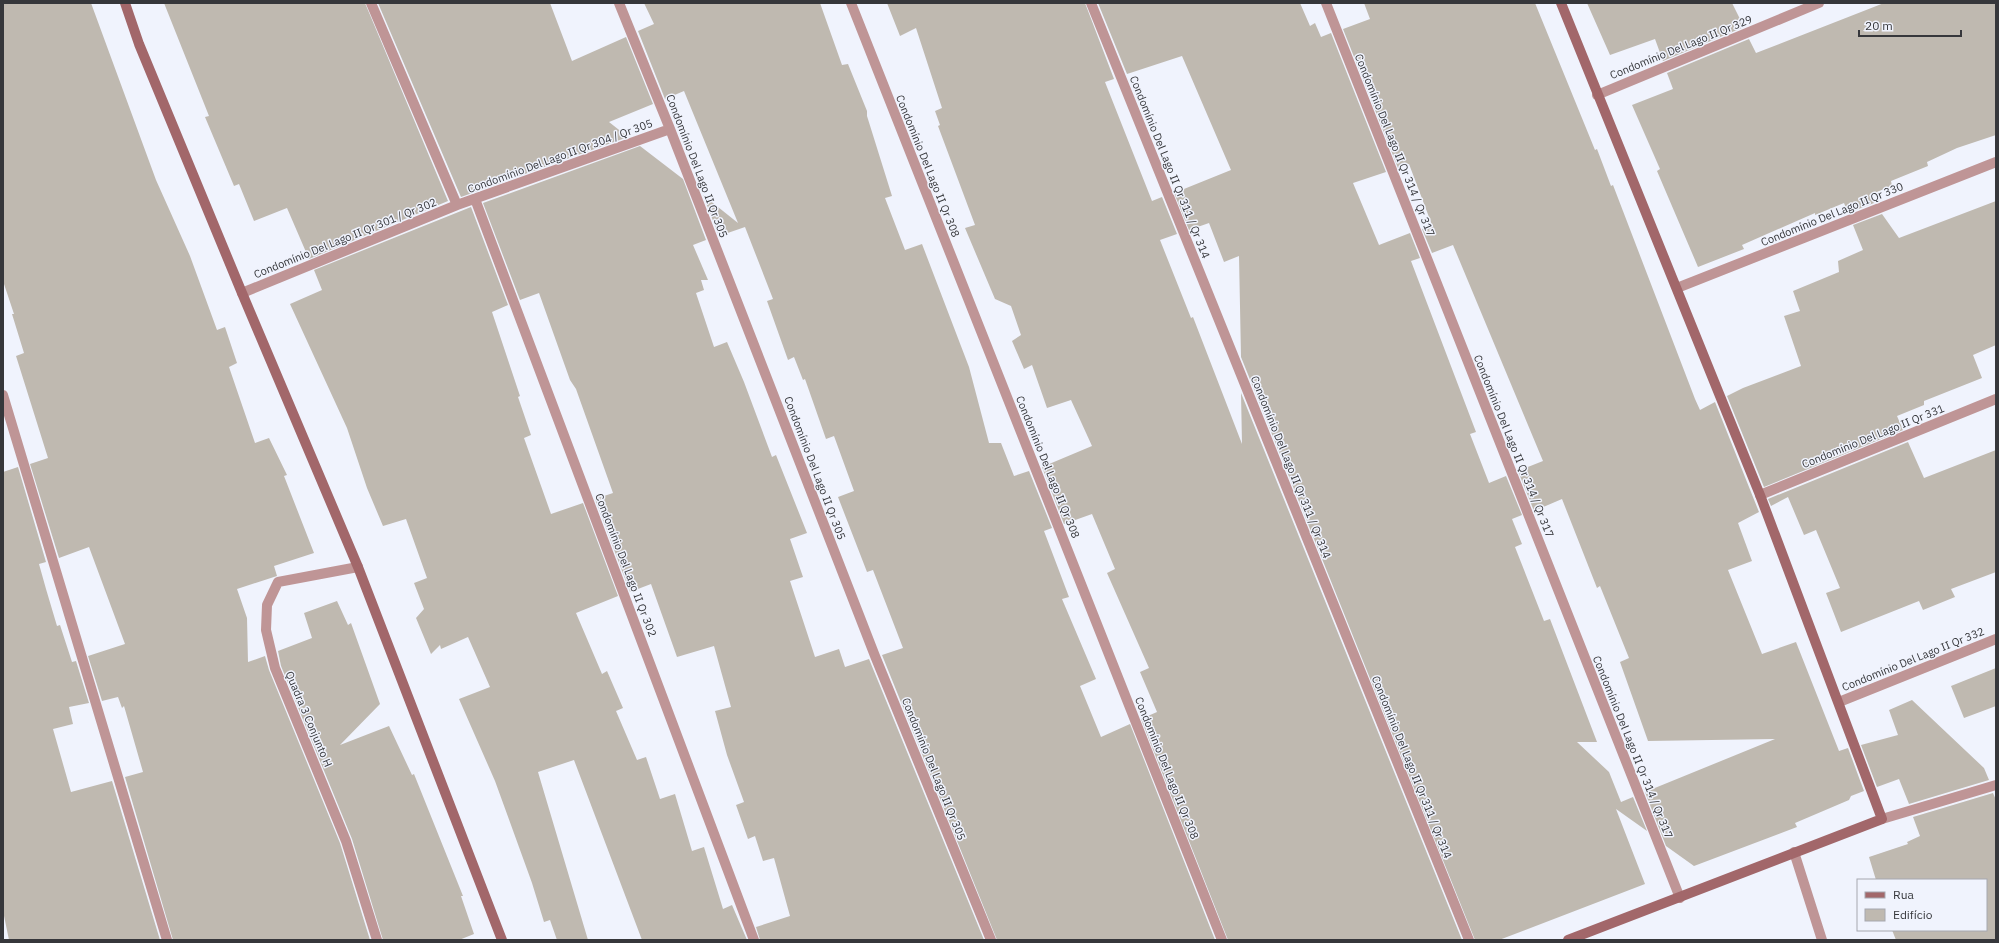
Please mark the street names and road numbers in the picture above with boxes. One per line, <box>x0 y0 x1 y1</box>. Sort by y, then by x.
street label: Condomínio Del Lago II Qr 329 <box>1608 12 1754 82</box>
street label: Condomínio Del Lago II Qr 314 / Qr 317 <box>1352 52 1438 238</box>
street label: Condomínio Del Lago II Qr 311 / Qr 314 <box>1127 74 1213 261</box>
street label: Condomínio Del Lago II Qr 305 <box>663 92 731 240</box>
street label: Condomínio Del Lago II Qr 308 <box>893 93 963 239</box>
street label: Condomínio Del Lago II Qr 304 / Qr 305 <box>466 116 654 196</box>
street label: Condomínio Del Lago II Qr 330 <box>1759 179 1905 249</box>
street label: Condomínio Del Lago II Qr 301 / Qr 302 <box>252 195 438 281</box>
street label: Condomínio Del Lago II Qr 314 / Qr 317 <box>1471 353 1557 539</box>
street label: Condomínio Del Lago II Qr 311 / Qr 314 <box>1248 374 1334 561</box>
street label: Condomínio Del Lago II Qr 305 <box>781 394 849 542</box>
street label: Condomínio Del Lago II Qr 308 <box>1013 394 1083 540</box>
street label: Condomínio Del Lago II Qr 331 <box>1800 401 1947 471</box>
street label: Condomínio Del Lago II Qr 302 <box>592 491 660 639</box>
street label: Condomínio Del Lago II Qr 332 <box>1840 624 1986 694</box>
street label: Condomínio Del Lago II Qr 314 / Qr 317 <box>1590 654 1676 840</box>
street label: Quadra 3 Conjunto H <box>282 669 336 769</box>
street label: Condomínio Del Lago II Qr 311 / Qr 314 <box>1369 674 1455 861</box>
street label: Condomínio Del Lago II Qr 308 <box>1132 695 1202 841</box>
street label: Condomínio Del Lago II Qr 305 <box>899 696 969 842</box>

